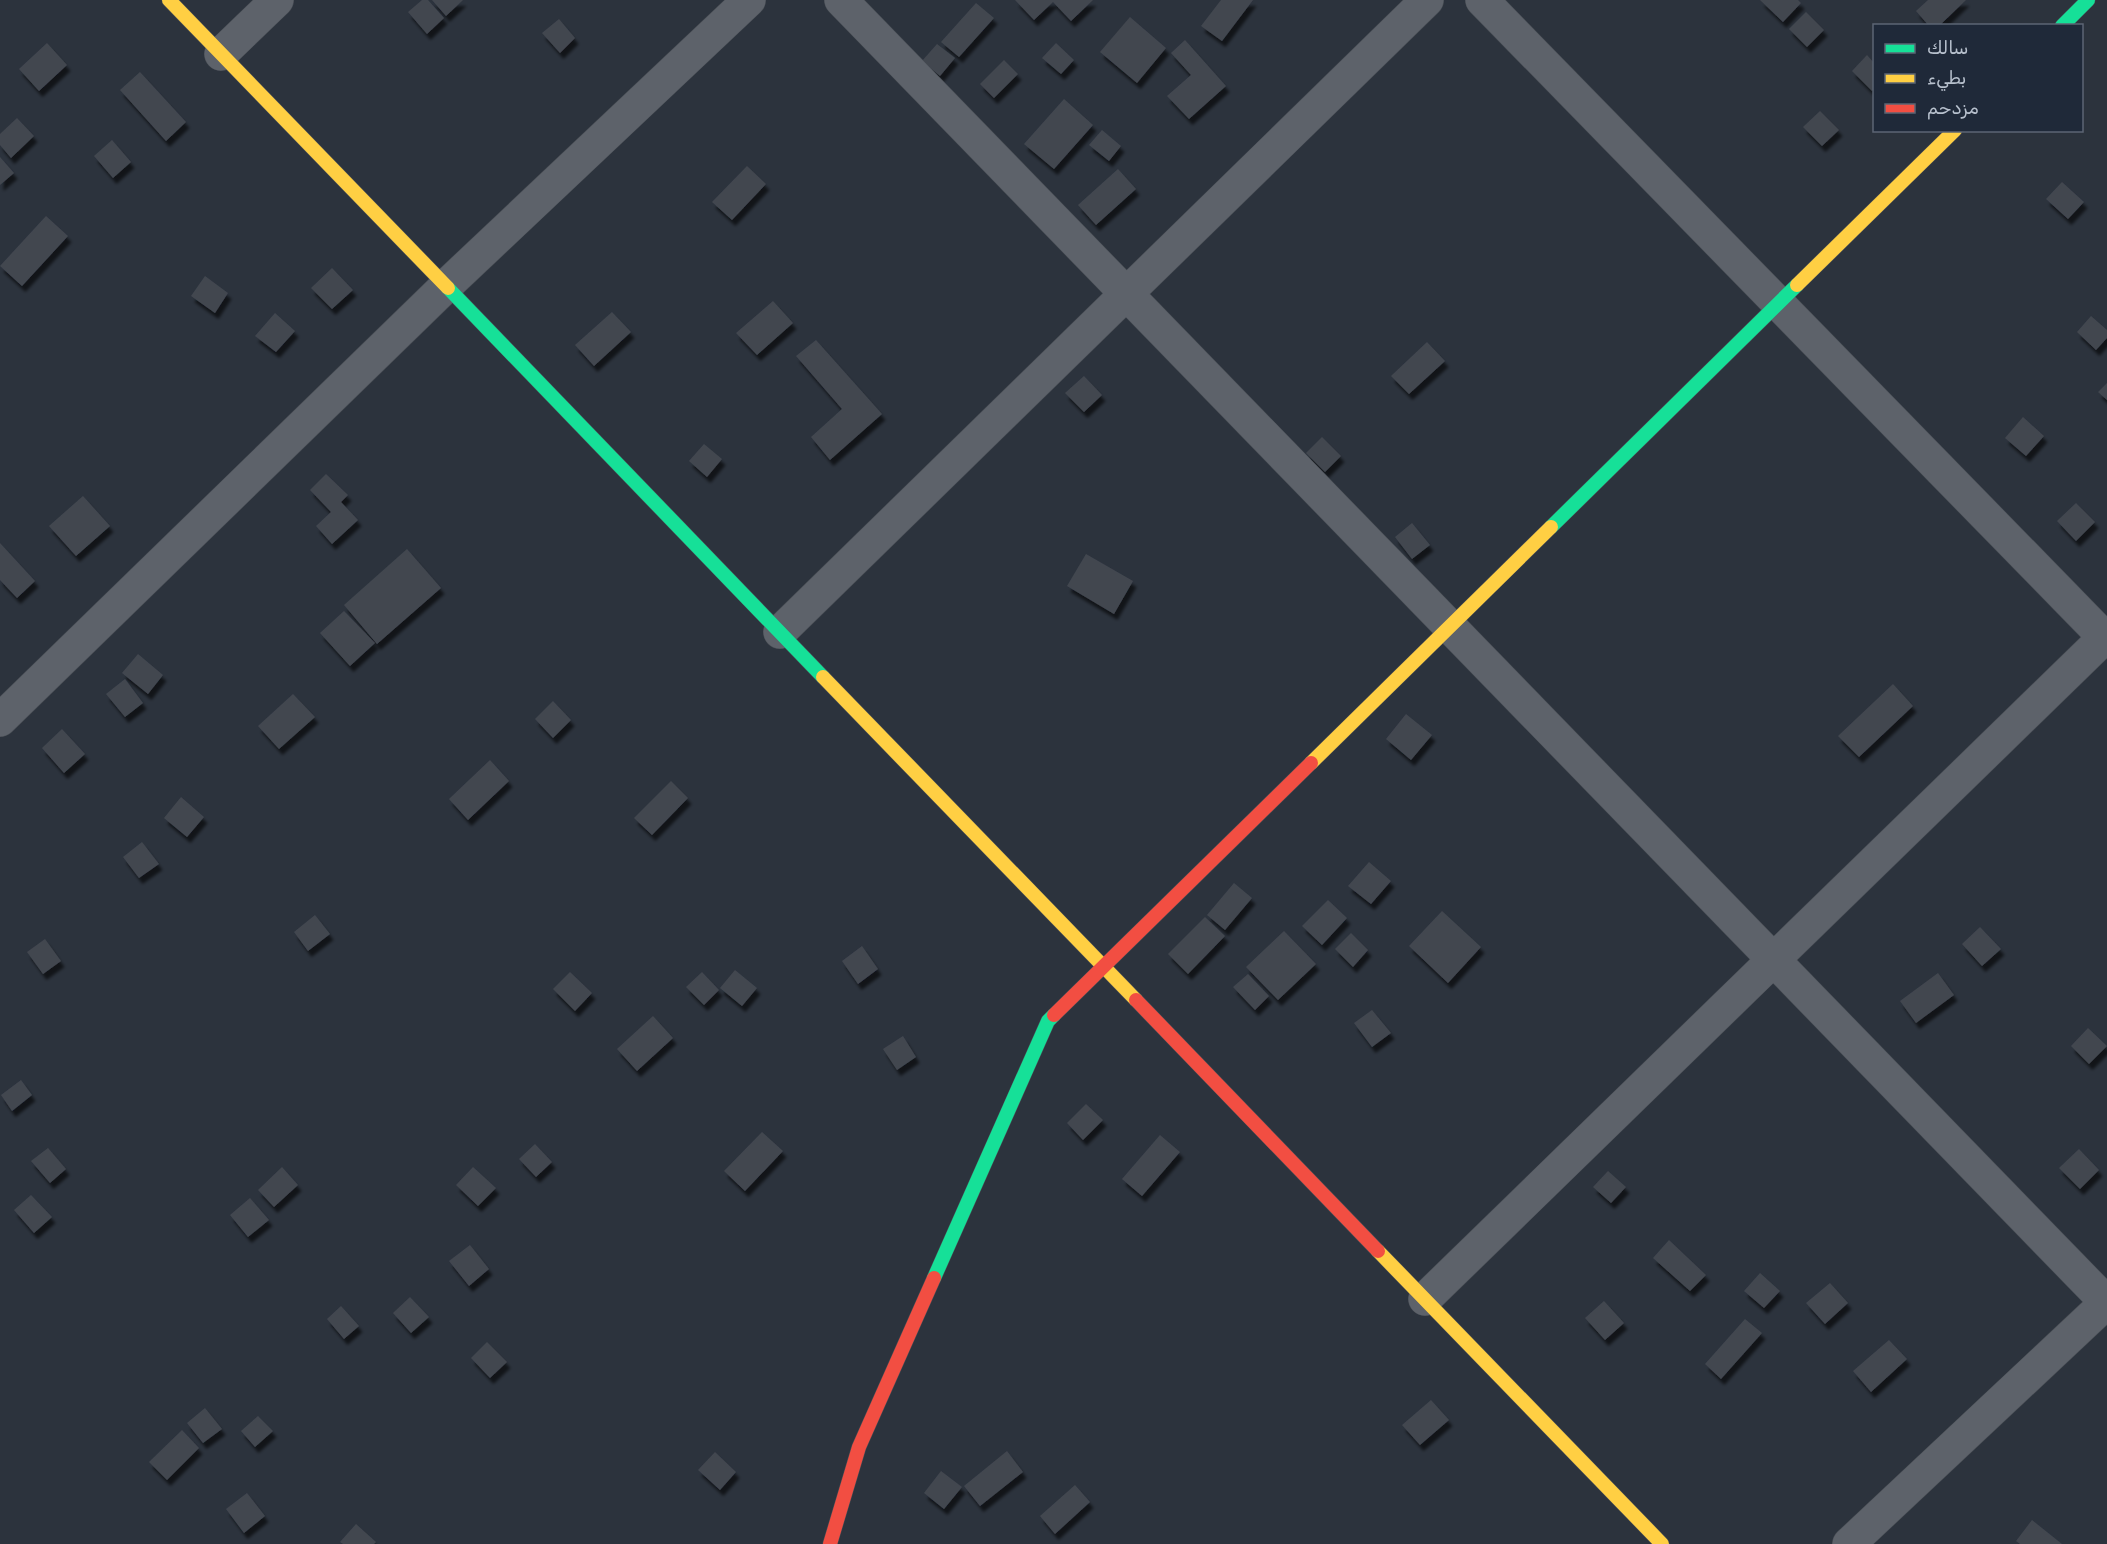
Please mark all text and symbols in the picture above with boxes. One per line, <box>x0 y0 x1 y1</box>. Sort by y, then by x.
legend <box>1873 24 2083 132</box>
text: سالك <box>1927 37 1968 59</box>
text: بطيء <box>1927 67 1966 91</box>
text: مزدحم <box>1927 97 1979 120</box>

